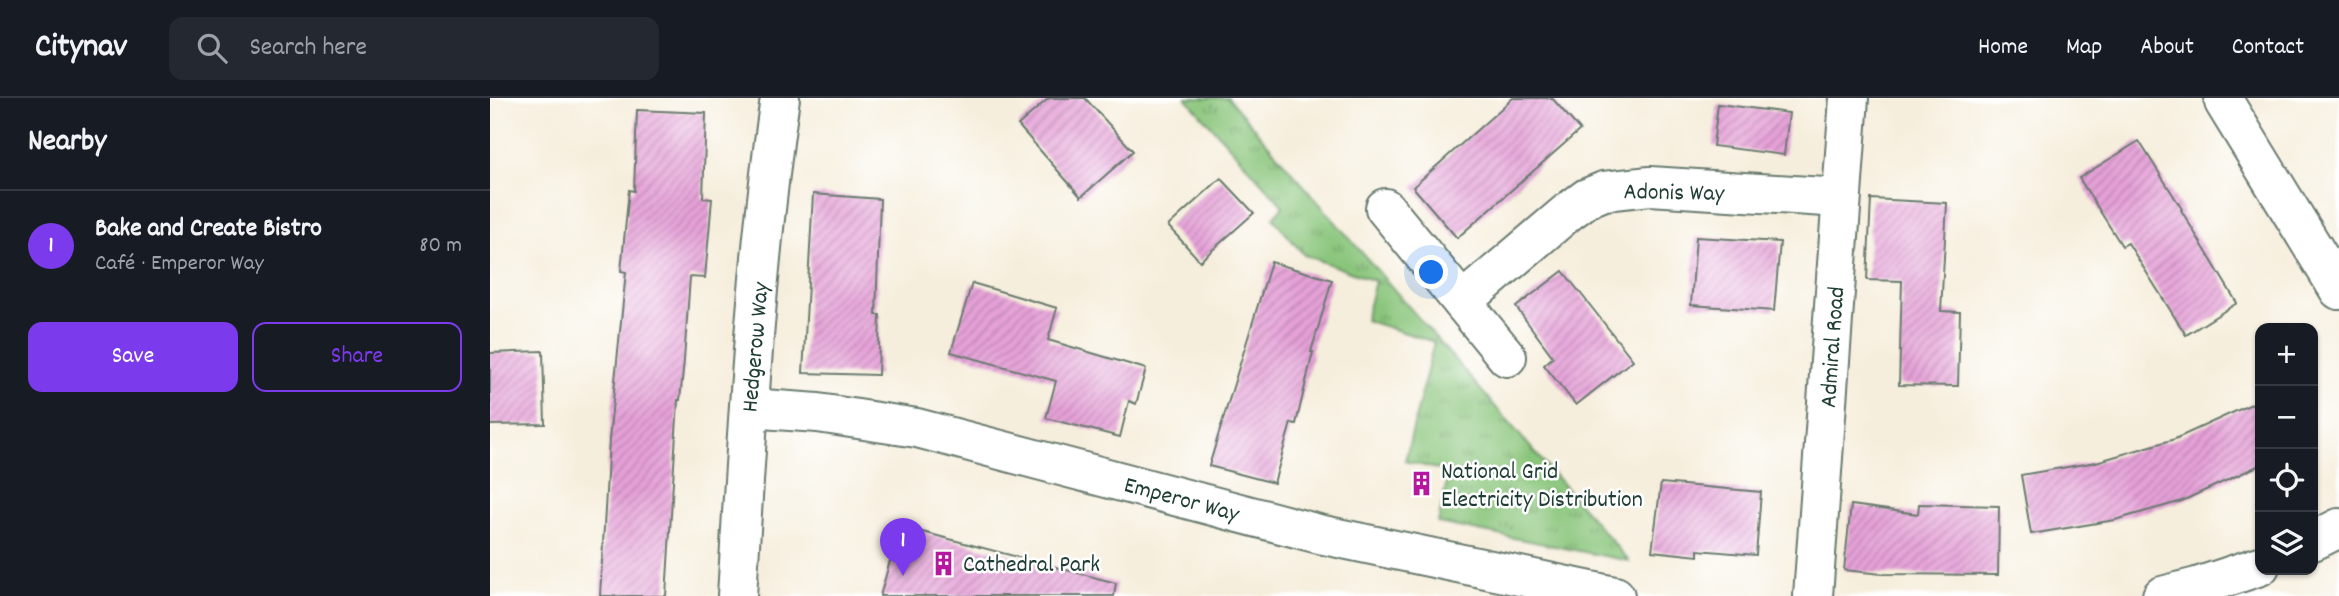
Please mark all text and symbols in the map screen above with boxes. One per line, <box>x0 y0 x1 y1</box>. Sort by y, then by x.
search box <box>169 17 659 80</box>
text: Citynav <box>35 25 127 72</box>
icon: search <box>193 29 231 67</box>
text: Search here <box>249 30 367 67</box>
text: Home <box>1978 31 2028 65</box>
text: Map <box>2066 31 2102 65</box>
text: About <box>2140 31 2194 65</box>
text: Contact <box>2232 31 2304 65</box>
text: Nearby <box>28 122 106 165</box>
street label: Adonis Way <box>1623 176 1726 212</box>
text: Bake and Create Bistro <box>95 211 322 248</box>
text: 1 <box>48 230 54 263</box>
text: 80 m <box>419 230 462 263</box>
text: Café · Emperor Way <box>95 248 264 281</box>
your location <box>1414 255 1448 289</box>
street label: Hedgerow Way <box>734 280 780 414</box>
street label: Admiral Road <box>1813 285 1855 409</box>
button: Save <box>28 322 238 392</box>
button: Share <box>252 322 462 392</box>
map controls <box>2255 323 2318 575</box>
button: + <box>2255 323 2318 386</box>
button: − <box>2255 386 2318 449</box>
button: locate <box>2255 449 2318 512</box>
place label: National Grid Electricity Distribution <box>1441 456 1643 518</box>
street label: Emperor Way <box>1120 469 1244 533</box>
building icon: National Grid Electricity Distribution <box>1407 470 1435 498</box>
button: layers <box>2255 512 2318 575</box>
pin: 1 <box>880 518 926 576</box>
building icon: Cathedral Park <box>929 549 957 577</box>
place label: Cathedral Park <box>963 549 1100 583</box>

